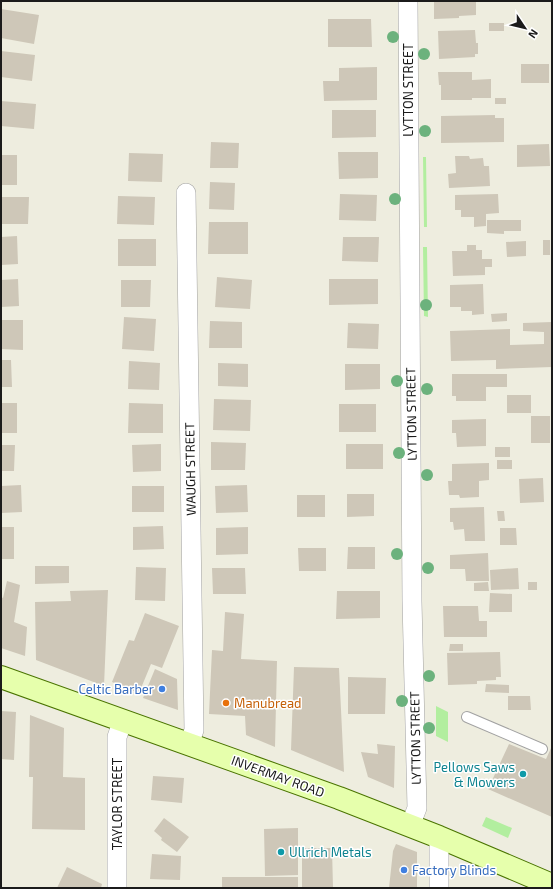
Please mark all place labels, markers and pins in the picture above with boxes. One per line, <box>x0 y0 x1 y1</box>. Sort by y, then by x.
place label: Celtic Barber <box>78 681 154 697</box>
marker: Celtic Barber <box>157 684 167 694</box>
place label: Manubread <box>234 695 302 711</box>
marker: Manubread <box>221 698 231 708</box>
place label: Pellows Saws & Mowers <box>433 759 515 790</box>
marker: Pellows Saws & Mowers <box>518 769 528 779</box>
place label: Ullrich Metals <box>289 844 372 860</box>
marker: Ullrich Metals <box>276 847 286 857</box>
place label: Factory Blinds <box>412 862 496 878</box>
marker: Factory Blinds <box>399 865 409 875</box>

